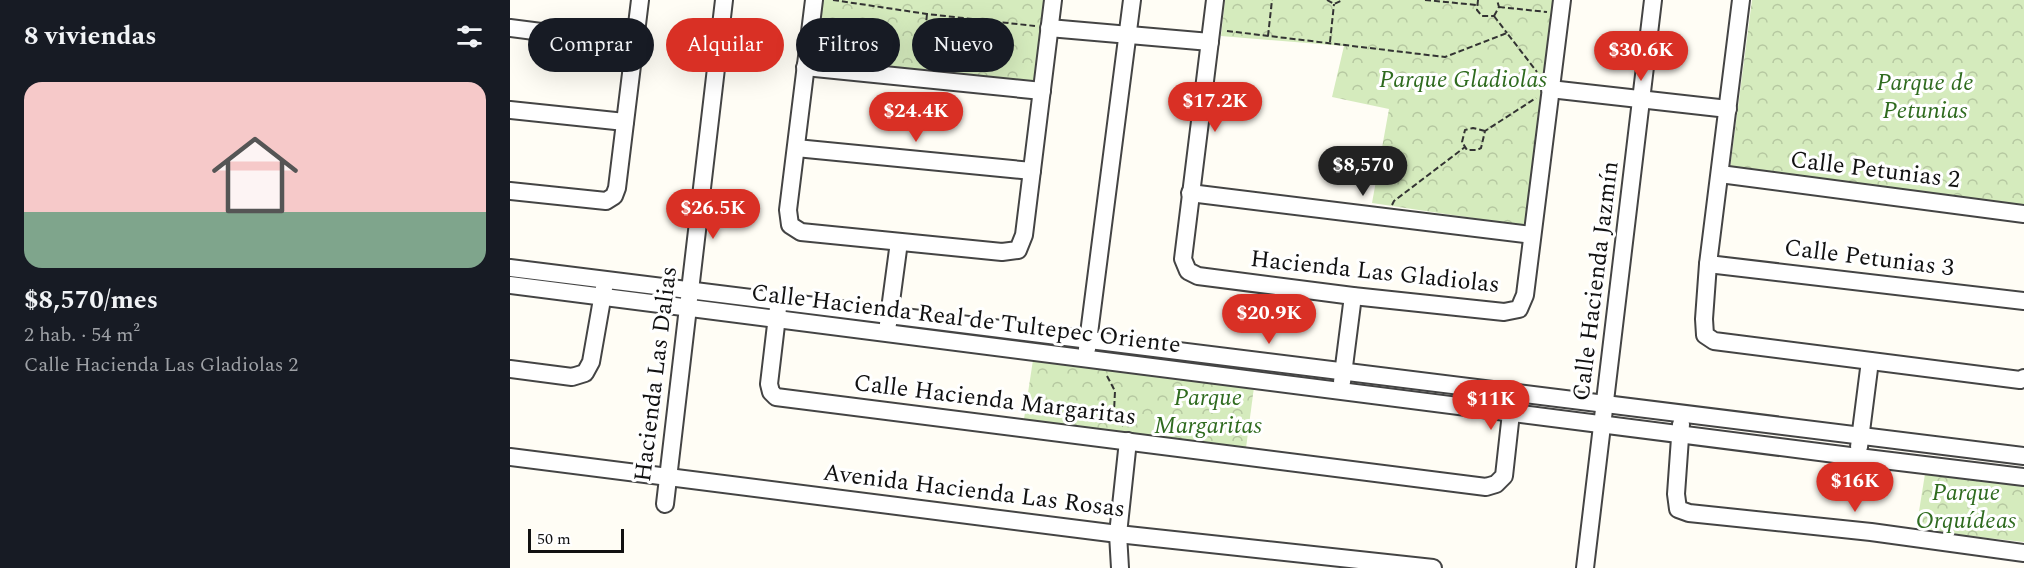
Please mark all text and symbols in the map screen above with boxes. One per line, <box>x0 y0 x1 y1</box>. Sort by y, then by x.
text: 8 viviendas <box>24 16 157 56</box>
chip: Comprar <box>528 18 654 72</box>
chip: Alquilar <box>666 18 784 72</box>
chip: Filtros <box>796 18 900 72</box>
chip: Nuevo <box>912 18 1014 72</box>
icon: filters <box>453 20 486 53</box>
pin: $30.6K <box>1592 31 1690 82</box>
text: $30.6K <box>1608 35 1674 65</box>
park label: Parque Gladiolas <box>1379 62 1547 98</box>
park label: Parque de Petunias <box>1876 65 1974 129</box>
pin: $17.2K <box>1166 82 1264 133</box>
text: $17.2K <box>1182 86 1248 116</box>
pin: $24.4K <box>867 92 965 143</box>
text: $24.4K <box>883 96 949 126</box>
icon: home <box>201 121 309 229</box>
street label: Calle Petunias 2 <box>1788 142 1962 198</box>
pin: $8,570 <box>1314 146 1412 197</box>
text: $8,570 <box>1332 150 1394 180</box>
street label: Calle Hacienda Jazmín <box>1563 159 1629 403</box>
pin: $26.5K <box>664 189 762 240</box>
text: $26.5K <box>680 193 746 223</box>
street label: Calle Petunias 3 <box>1782 230 1956 286</box>
street label: Hacienda Las Gladiolas <box>1249 241 1501 303</box>
street label: Hacienda Las Dalias <box>625 264 687 484</box>
street label: Calle Hacienda Real de Tultepec Oriente <box>749 275 1183 363</box>
text: $8,570/mes <box>24 280 158 320</box>
pin: $20.9K <box>1220 294 1318 345</box>
text: $20.9K <box>1236 298 1302 328</box>
text: 2 hab. · 54 m² <box>24 320 140 350</box>
text: Calle Hacienda Las Gladiolas 2 <box>24 350 298 380</box>
street label: Calle Hacienda Margaritas <box>852 365 1138 435</box>
park label: Parque Margaritas <box>1154 380 1263 444</box>
pin: $11K <box>1455 380 1527 431</box>
text: $11K <box>1466 384 1516 414</box>
street label: Avenida Hacienda Las Rosas <box>821 455 1127 527</box>
pin: $16K <box>1819 462 1891 513</box>
text: $16K <box>1830 466 1880 496</box>
park label: Parque Orquídeas <box>1916 475 2017 539</box>
scale bar <box>528 526 624 554</box>
text: 50 m <box>537 527 571 551</box>

